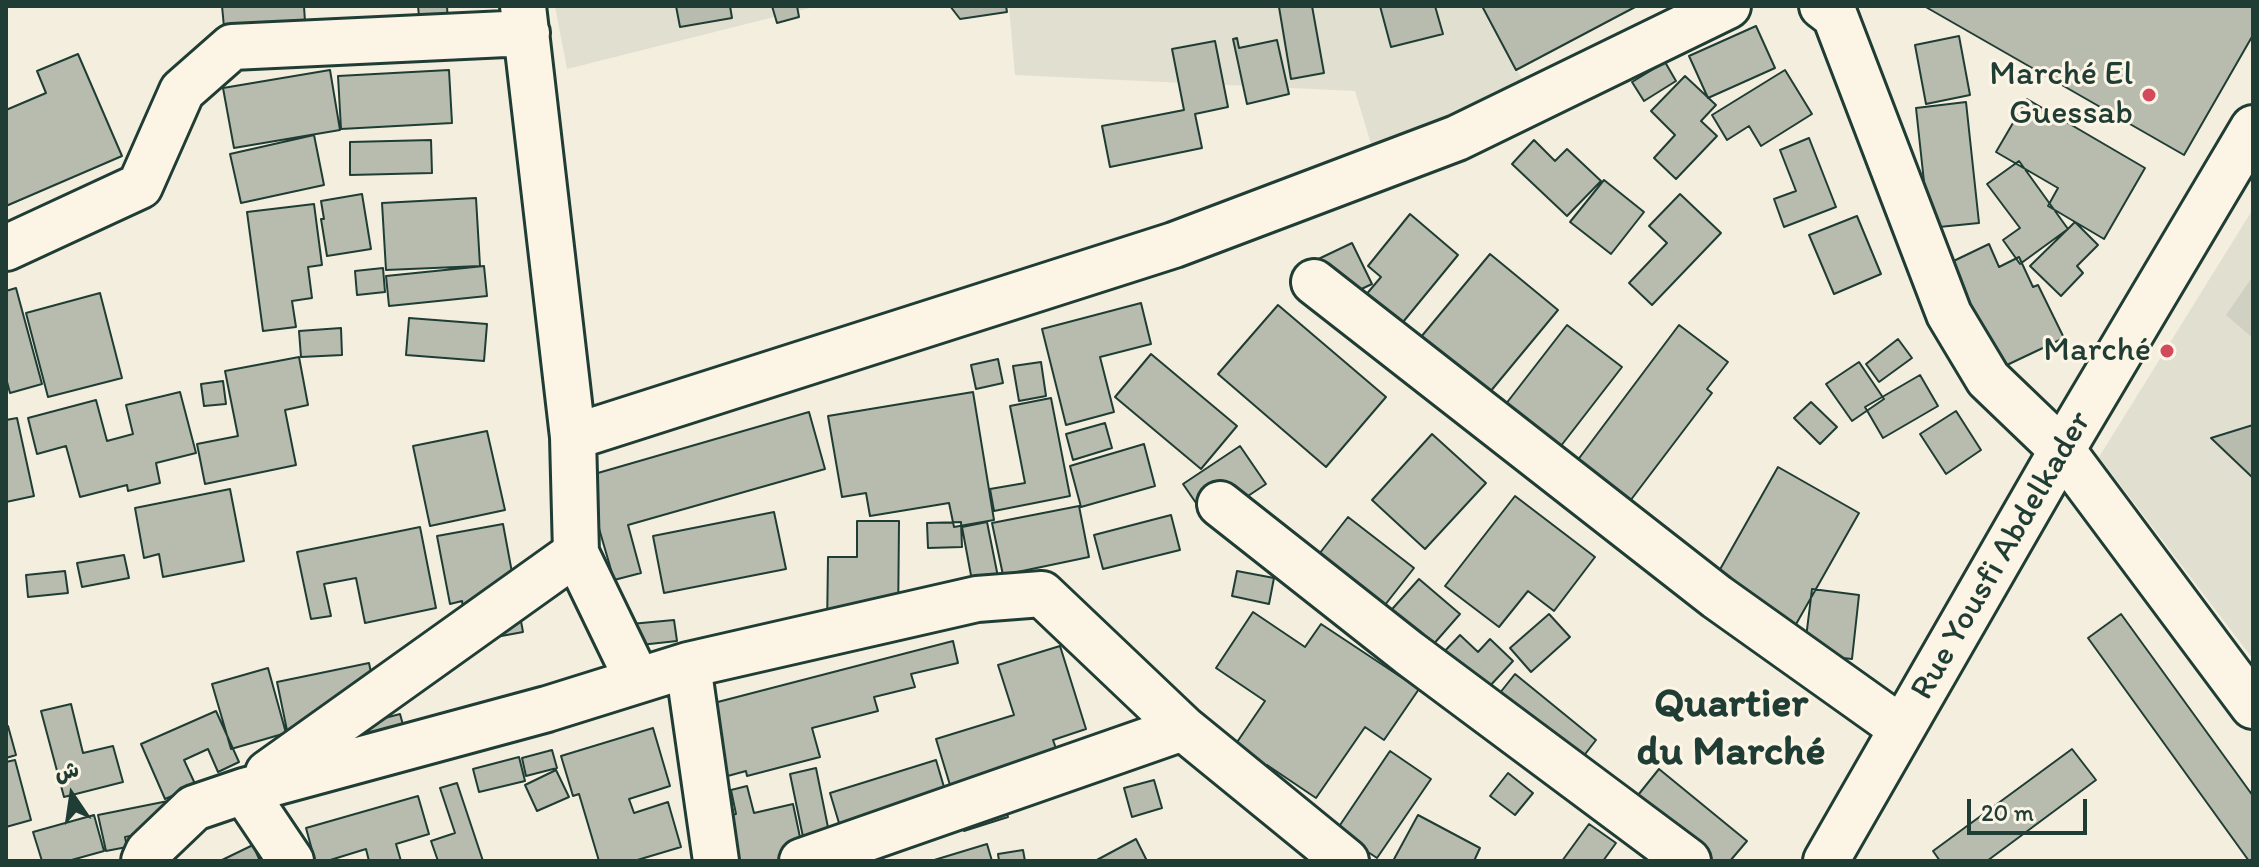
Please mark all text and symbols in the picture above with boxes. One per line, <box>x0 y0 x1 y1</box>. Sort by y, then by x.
place label: Marché El Guessab <box>1989 55 2133 134</box>
marker: Marché El Guessab <box>2140 86 2158 104</box>
place label: Marché <box>2043 331 2151 371</box>
marker: Marché <box>2158 342 2176 360</box>
street label: Rue Yousfi Abdelkader <box>1903 404 2101 708</box>
district label: Quartier du Marché <box>1637 680 1825 778</box>
north arrow <box>32 755 112 835</box>
text: ش <box>52 755 81 787</box>
scale bar <box>1971 783 2091 833</box>
text: 20 m <box>1981 798 2034 827</box>

